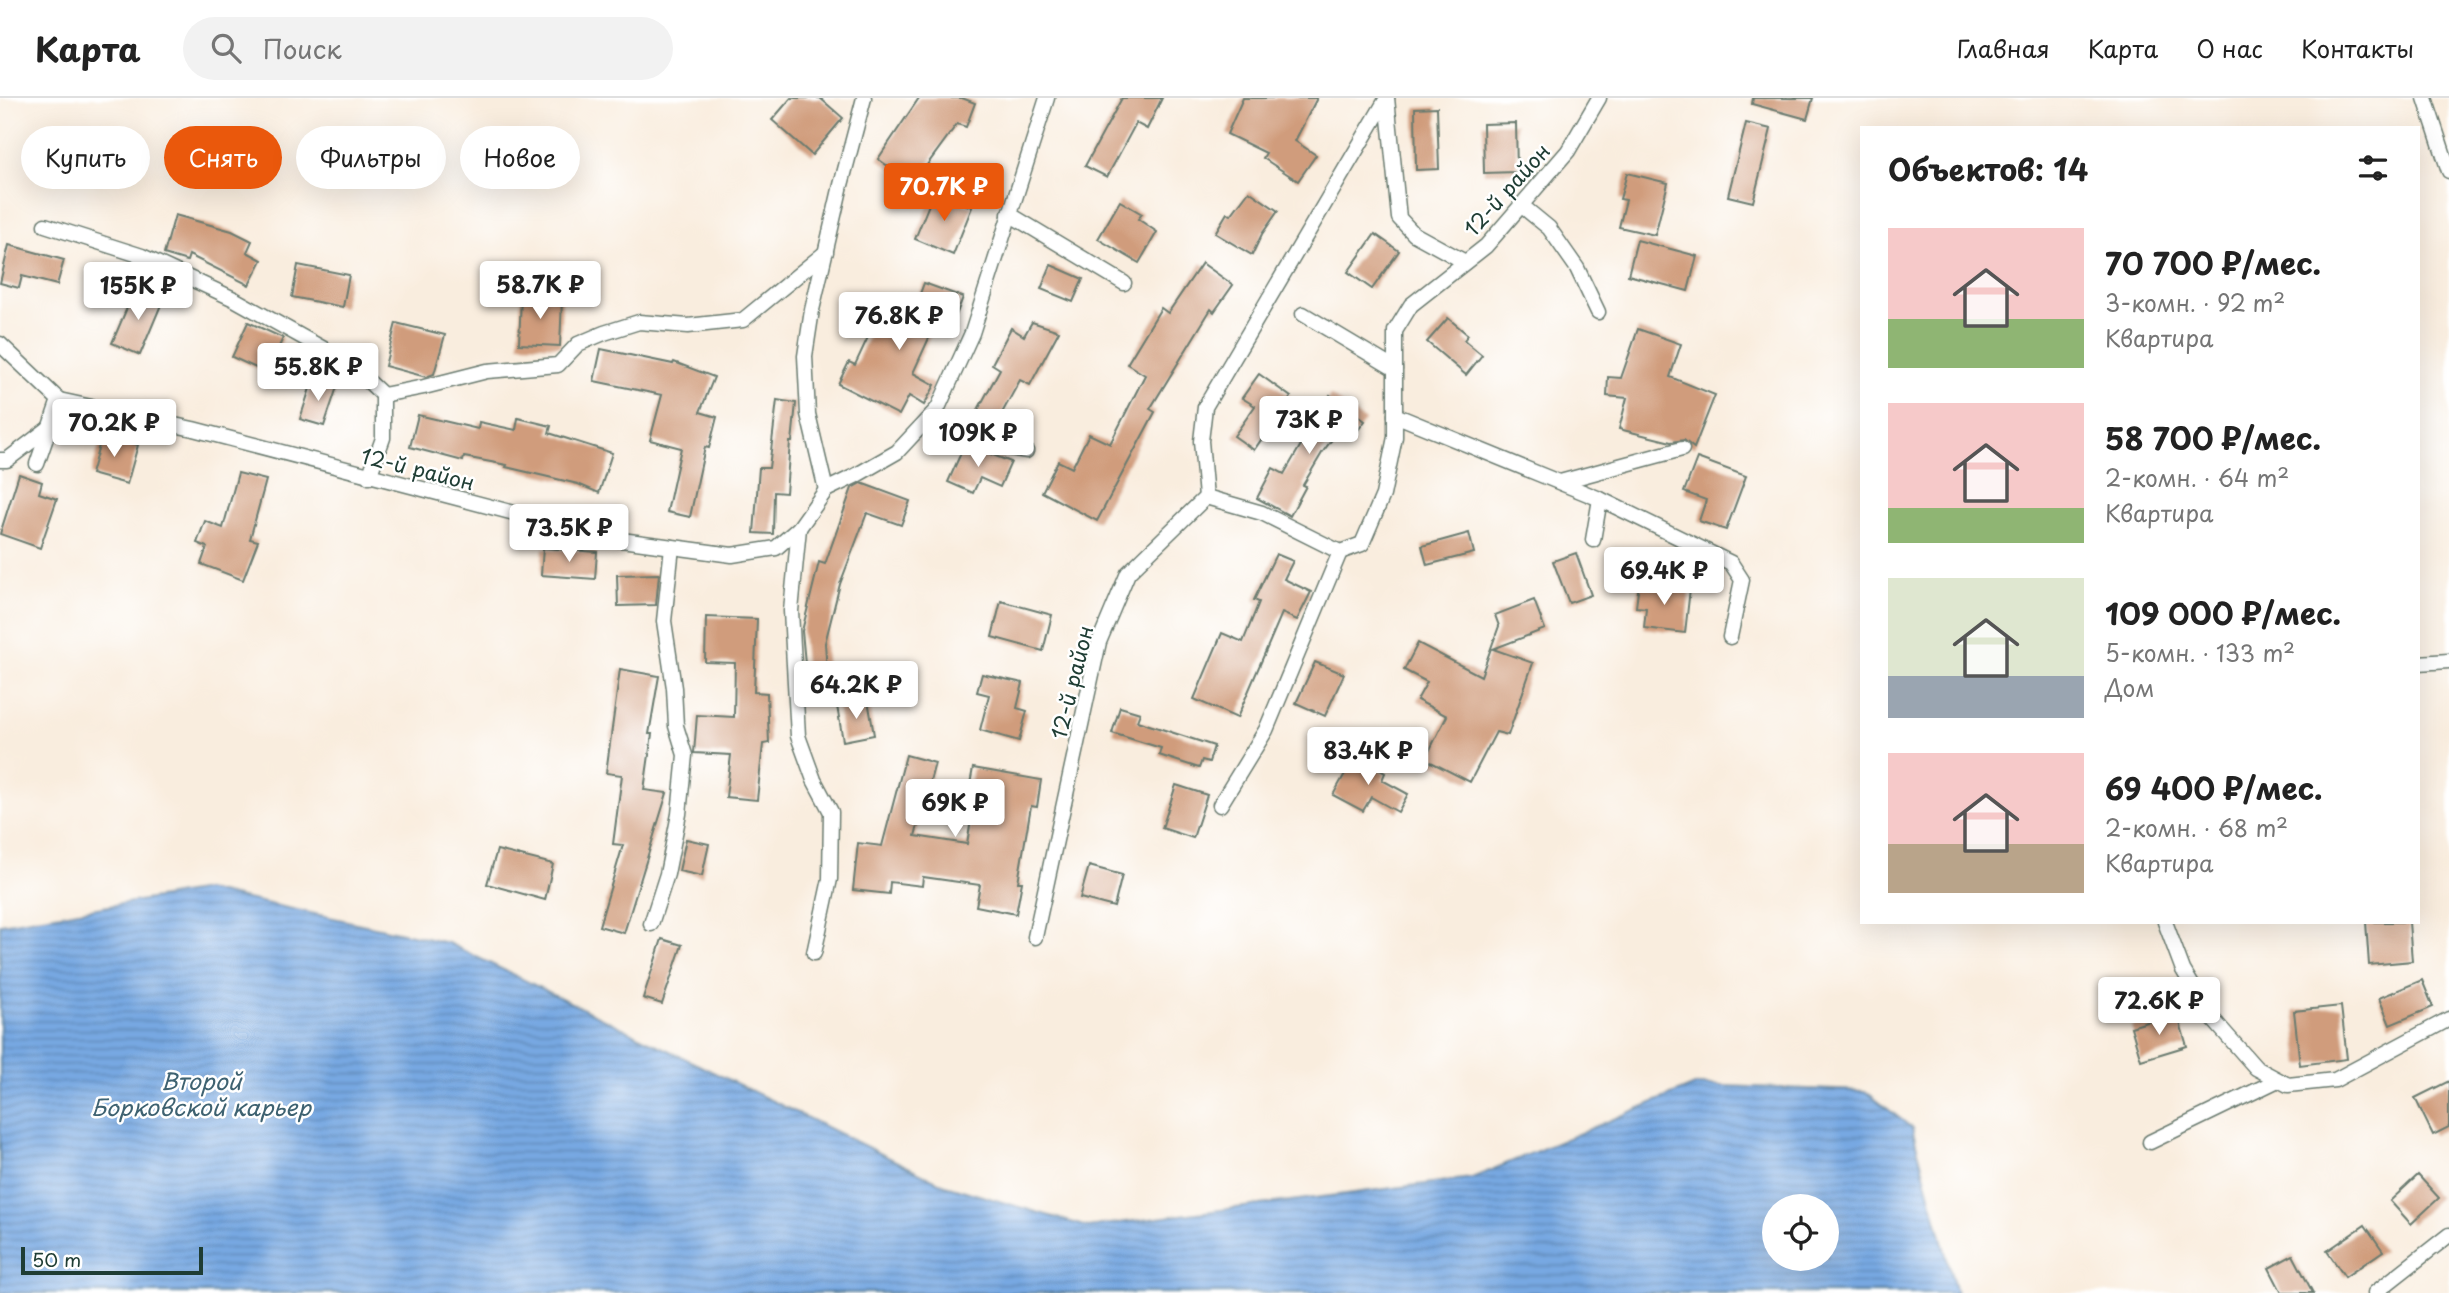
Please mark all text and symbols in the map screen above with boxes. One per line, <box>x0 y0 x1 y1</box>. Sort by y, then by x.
search box <box>183 17 673 80</box>
text: Карта <box>35 23 141 73</box>
icon: search <box>207 29 245 67</box>
text: Поиск <box>263 29 342 68</box>
text: Главная <box>1957 30 2050 66</box>
text: Карта <box>2088 30 2158 66</box>
text: О нас <box>2196 30 2263 66</box>
text: Контакты <box>2301 30 2414 66</box>
chip: Купить <box>21 126 150 189</box>
chip: Снять <box>164 126 282 189</box>
chip: Фильтры <box>296 126 446 189</box>
chip: Новое <box>460 126 580 189</box>
street label: 12-й район <box>1455 135 1557 243</box>
text: Объектов: 14 <box>1888 146 2088 191</box>
icon: filters <box>2354 149 2392 187</box>
pin: 70.7K ₽ <box>879 164 1009 223</box>
text: 70.7K ₽ <box>900 168 988 203</box>
text: 70 700 ₽/мес. <box>2105 240 2321 285</box>
icon: home <box>1944 256 2028 340</box>
pin: 155K ₽ <box>81 262 195 322</box>
pin: 58.7K ₽ <box>475 262 605 321</box>
text: 58.7K ₽ <box>496 266 584 301</box>
text: 155K ₽ <box>100 267 176 302</box>
text: 3-комн. · 92 m² <box>2105 285 2285 320</box>
pin: 76.8K ₽ <box>834 292 964 352</box>
text: 76.8K ₽ <box>855 297 943 332</box>
text: Квартира <box>2105 320 2213 355</box>
pin: 55.8K ₽ <box>253 344 383 403</box>
text: 55.8K ₽ <box>273 348 363 383</box>
pin: 73K ₽ <box>1260 396 1358 456</box>
pin: 70.2K ₽ <box>49 400 179 459</box>
text: 73K ₽ <box>1275 401 1343 436</box>
text: 70.2K ₽ <box>68 404 160 439</box>
pin: 109K ₽ <box>921 410 1035 469</box>
text: 109K ₽ <box>939 414 1017 449</box>
text: 58 700 ₽/мес. <box>2105 415 2321 460</box>
icon: home <box>1944 431 2028 515</box>
street label: 12-й район <box>358 438 478 498</box>
text: 2-комн. · 64 m² <box>2105 460 2289 495</box>
text: Квартира <box>2105 495 2213 530</box>
pin: 73.5K ₽ <box>504 504 634 564</box>
text: 73.5K ₽ <box>525 509 613 544</box>
pin: 69.4K ₽ <box>1599 547 1729 607</box>
text: 69.4K ₽ <box>1620 552 1708 587</box>
text: 109 000 ₽/мес. <box>2105 590 2341 635</box>
icon: home <box>1944 606 2028 690</box>
street label: 12-й район <box>1041 622 1101 742</box>
text: 5-комн. · 133 m² <box>2105 635 2295 670</box>
pin: 64.2K ₽ <box>791 662 921 721</box>
text: 64.2K ₽ <box>810 666 902 701</box>
text: Дом <box>2105 670 2154 705</box>
pin: 83.4K ₽ <box>1303 728 1433 787</box>
text: 83.4K ₽ <box>1323 732 1413 767</box>
text: 69 400 ₽/мес. <box>2105 765 2323 810</box>
pin: 69K ₽ <box>906 780 1004 839</box>
icon: home <box>1944 781 2028 865</box>
text: 69K ₽ <box>922 784 988 819</box>
text: 2-комн. · 68 m² <box>2105 810 2288 845</box>
text: Квартира <box>2105 845 2213 880</box>
pin: 72.6K ₽ <box>2094 978 2224 1037</box>
text: 72.6K ₽ <box>2114 982 2204 1017</box>
water label: Второй Борковской карьер <box>91 1063 312 1124</box>
map controls <box>1762 1194 1839 1271</box>
button: locate <box>1762 1194 1839 1271</box>
scale bar <box>21 1244 203 1276</box>
text: 50 m <box>32 1245 81 1273</box>

